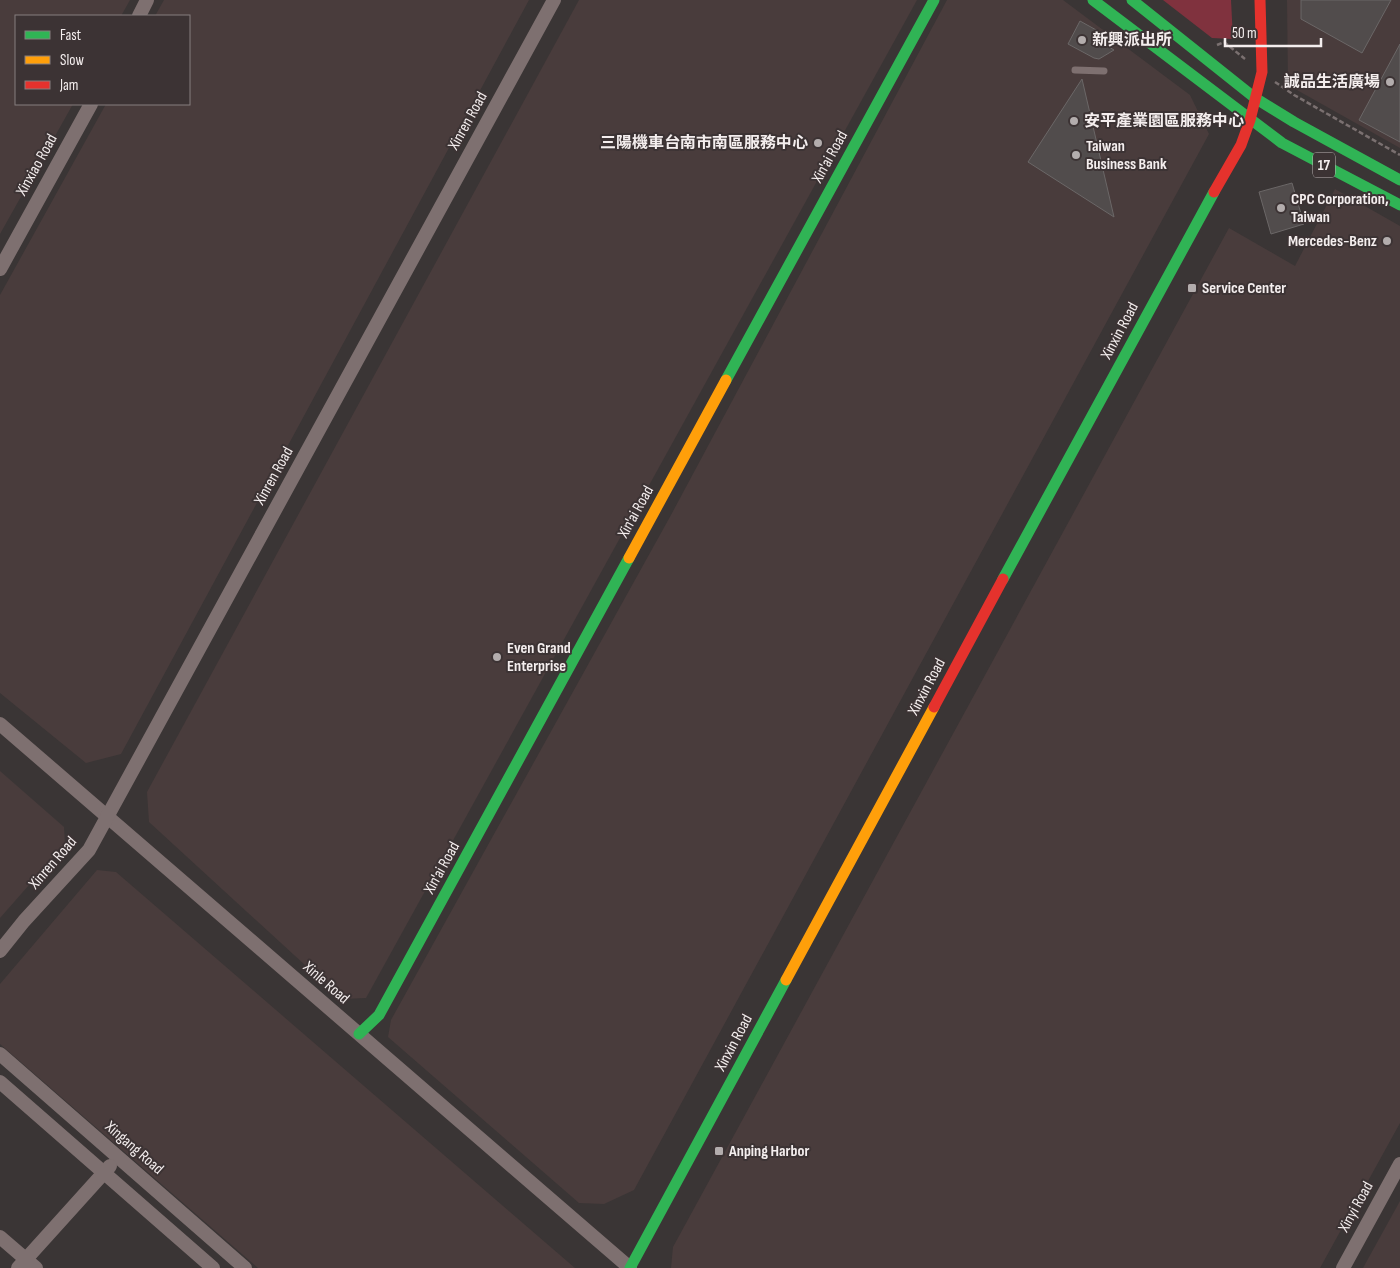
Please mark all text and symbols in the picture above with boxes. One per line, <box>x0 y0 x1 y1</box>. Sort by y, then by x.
legend <box>15 15 190 105</box>
scale bar <box>1225 15 1321 47</box>
text: 50 m <box>1232 24 1257 43</box>
text: Fast <box>60 26 82 45</box>
place label: 新興派出所 <box>1092 31 1172 50</box>
marker: 新興派出所 <box>1076 34 1088 46</box>
text: Slow <box>60 51 84 70</box>
place label: 誠品生活廣場 <box>1284 72 1380 92</box>
text: Jam <box>59 76 78 95</box>
marker: 誠品生活廣場 <box>1384 76 1396 88</box>
street label: Xinren Road <box>444 89 492 154</box>
place label: 安平產業園區服務中心 <box>1084 112 1244 131</box>
marker: 安平產業園區服務中心 <box>1068 115 1080 127</box>
street label: Xin'ai Road <box>807 128 852 187</box>
street label: Xinxiao Road <box>12 131 62 200</box>
place label: 三陽機車台南市南區服務中心 <box>600 134 808 153</box>
marker: 三陽機車台南市南區服務中心 <box>812 137 824 149</box>
place label: Taiwan Business Bank <box>1086 137 1167 174</box>
marker: Taiwan Business Bank <box>1070 149 1082 161</box>
road number: 17 <box>1313 152 1335 178</box>
place label: CPC Corporation, Taiwan <box>1291 190 1389 227</box>
marker: CPC Corporation, Taiwan <box>1275 202 1287 214</box>
place label: Mercedes-Benz <box>1288 232 1377 251</box>
marker: Mercedes-Benz <box>1381 235 1393 247</box>
place label: Service Center <box>1202 279 1286 298</box>
marker: Service Center <box>1186 282 1198 294</box>
street label: Xinxin Road <box>1097 299 1143 364</box>
street label: Xinren Road <box>250 444 298 509</box>
street label: Xin'ai Road <box>613 483 658 542</box>
place label: Even Grand Enterprise <box>507 639 571 676</box>
marker: Even Grand Enterprise <box>491 651 503 663</box>
street label: Xinxin Road <box>904 655 950 720</box>
street label: Xinren Road <box>24 833 81 894</box>
street label: Xin'ai Road <box>419 839 464 898</box>
street label: Xinle Road <box>298 957 353 1008</box>
street label: Xinxin Road <box>711 1011 757 1076</box>
street label: Xingang Road <box>100 1117 167 1179</box>
place label: Anping Harbor <box>728 1142 809 1161</box>
marker: Anping Harbor <box>713 1145 725 1157</box>
street label: Xinyi Road <box>1334 1178 1378 1236</box>

